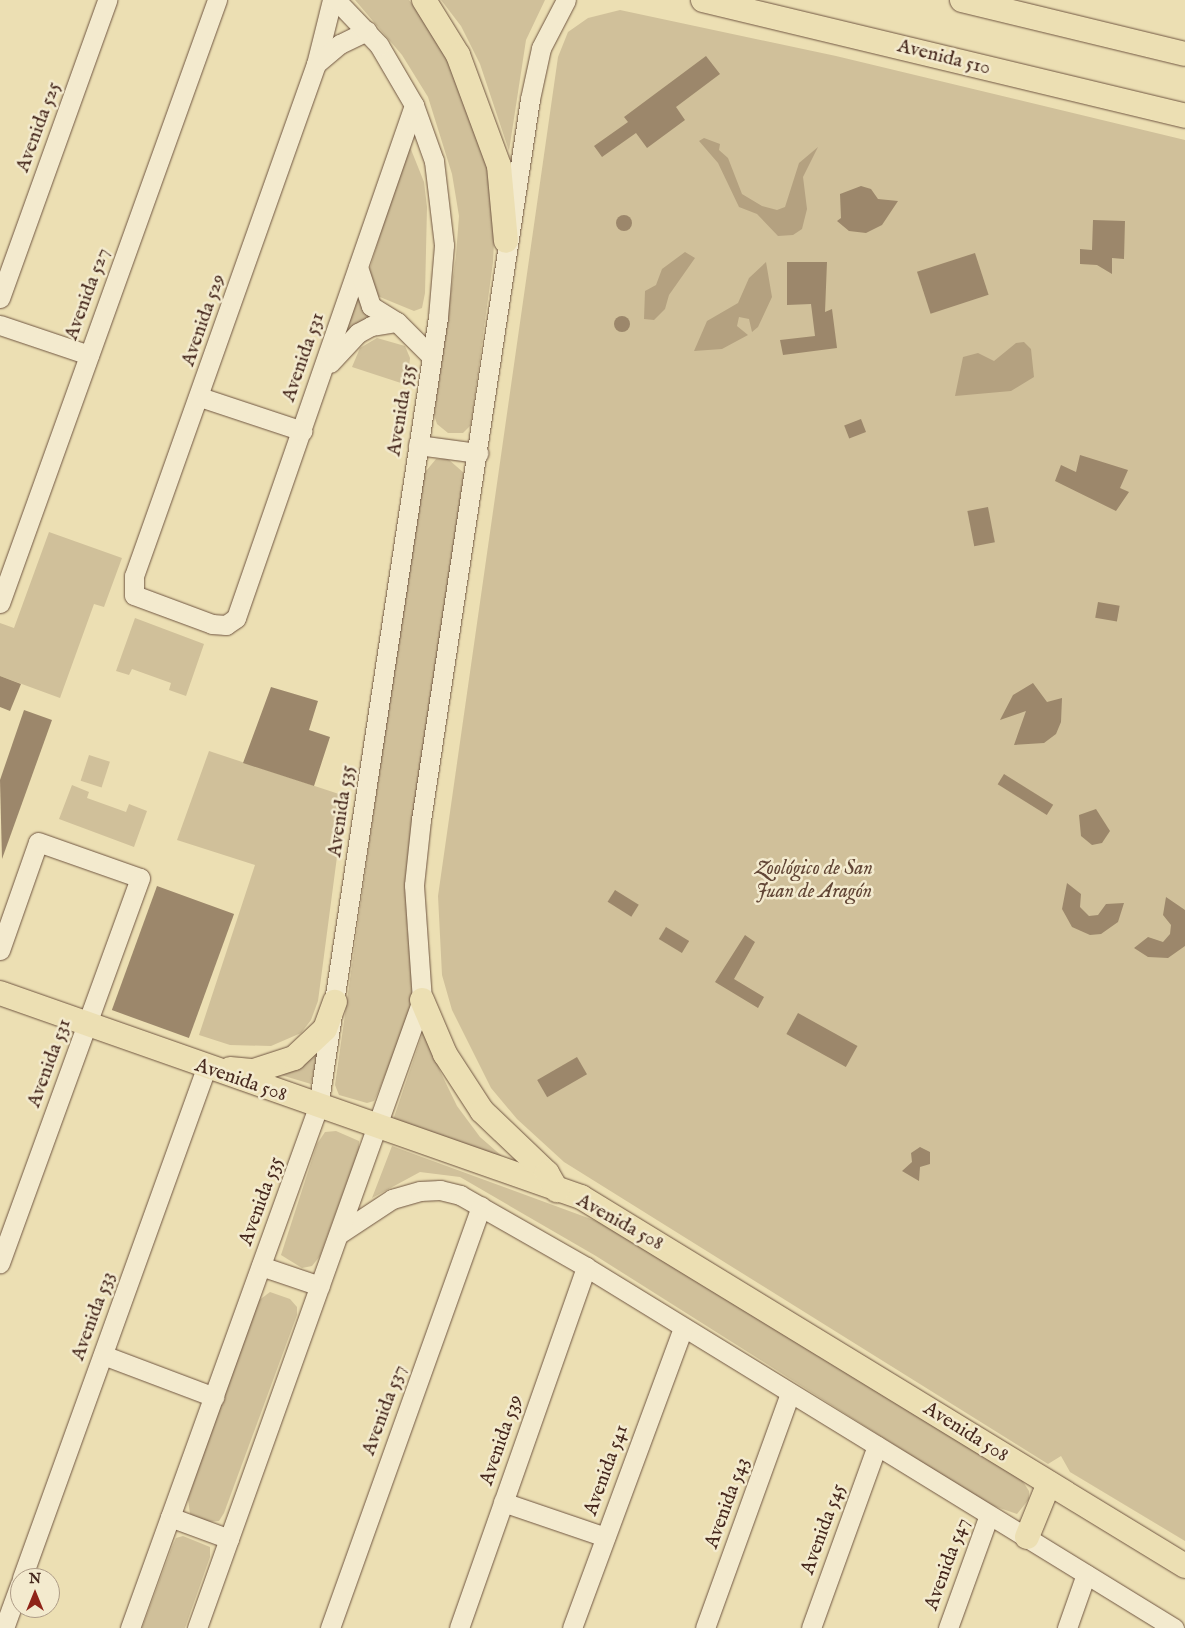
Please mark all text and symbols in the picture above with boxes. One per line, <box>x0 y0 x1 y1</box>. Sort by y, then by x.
street label: Avenida 510 <box>895 34 993 80</box>
street label: Avenida 525 <box>11 79 65 175</box>
street label: Avenida 527 <box>59 245 115 343</box>
street label: Avenida 529 <box>176 271 230 369</box>
street label: Avenida 531 <box>277 309 329 405</box>
street label: Avenida 535 <box>382 362 420 458</box>
street label: Avenida 535 <box>323 763 359 859</box>
park label: Zoológico de San Juan de Aragón <box>755 857 873 904</box>
street label: Avenida 531 <box>22 1015 76 1111</box>
street label: Avenida 508 <box>192 1053 290 1107</box>
street label: Avenida 535 <box>234 1153 288 1249</box>
street label: Avenida 508 <box>572 1188 668 1256</box>
street label: Avenida 533 <box>66 1268 120 1364</box>
street label: Avenida 537 <box>357 1361 411 1459</box>
street label: Avenida 539 <box>474 1392 528 1488</box>
street label: Avenida 508 <box>919 1397 1013 1467</box>
street label: Avenida 541 <box>578 1421 634 1519</box>
street label: Avenida 543 <box>699 1454 755 1552</box>
street label: Avenida 545 <box>796 1480 850 1578</box>
street label: Avenida 547 <box>919 1515 975 1613</box>
north arrow <box>10 1568 60 1618</box>
text: N <box>29 1570 41 1588</box>

